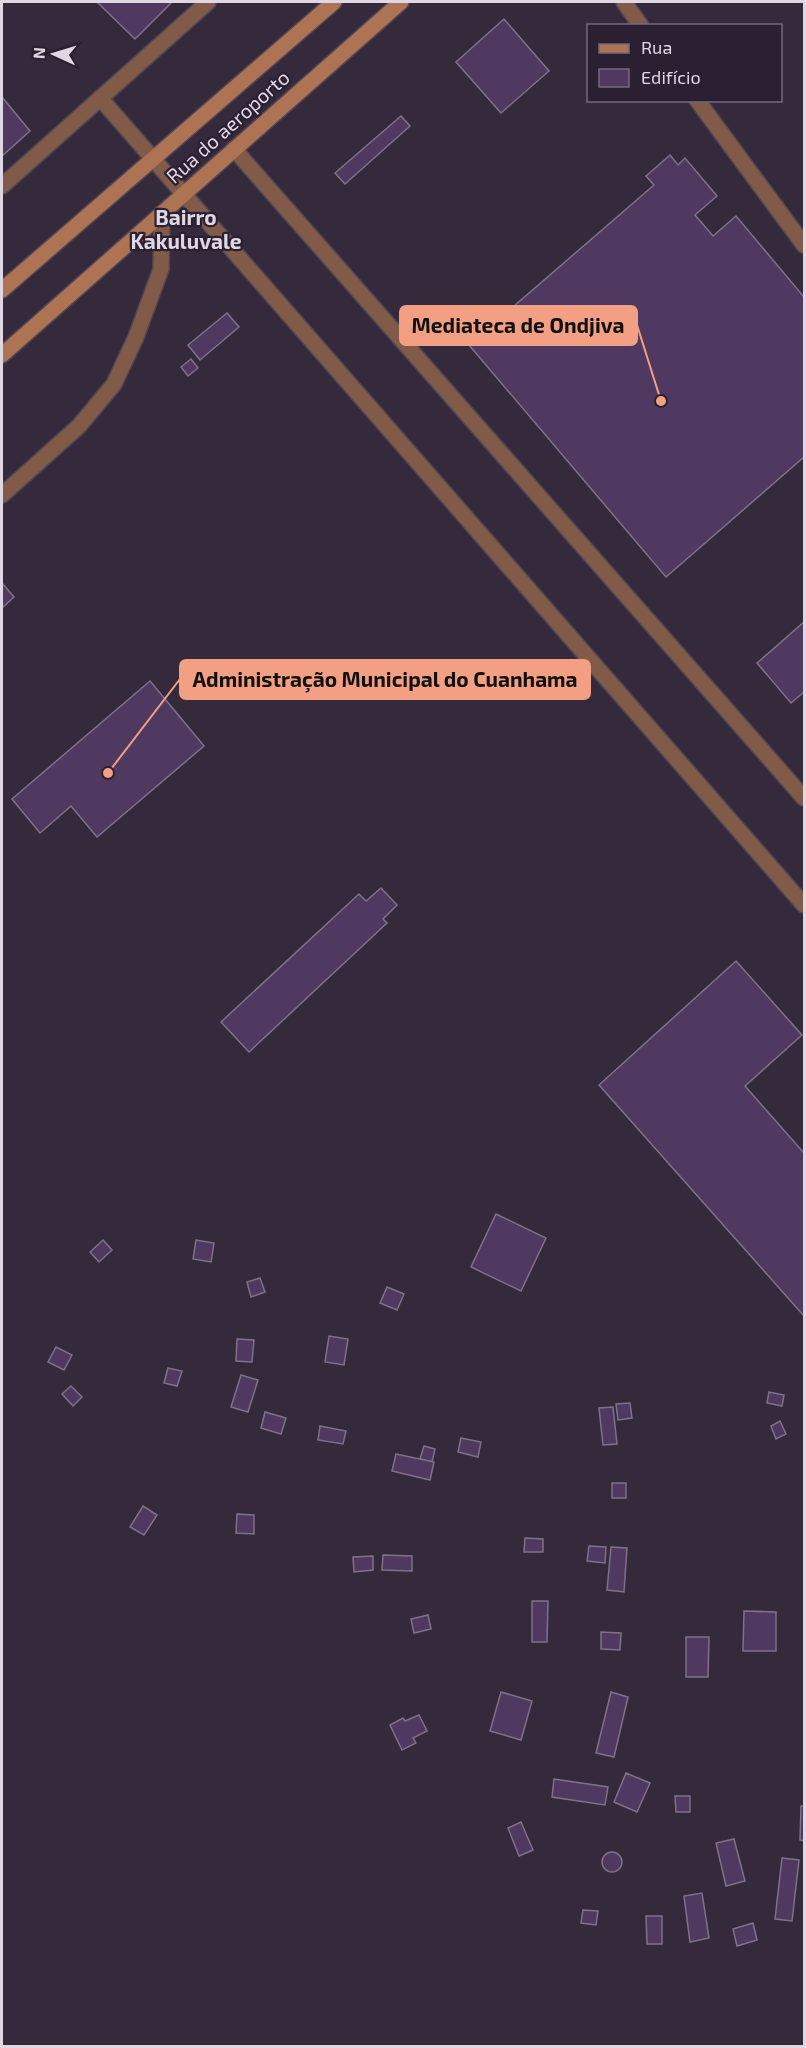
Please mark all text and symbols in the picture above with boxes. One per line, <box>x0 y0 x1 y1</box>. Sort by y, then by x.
north arrow <box>24 24 84 84</box>
legend <box>587 24 782 102</box>
text: Rua <box>641 36 672 58</box>
text: N <box>29 46 48 59</box>
street label: Rua do aeroporto <box>161 65 294 188</box>
text: Edifício <box>641 66 701 88</box>
district label: Bairro Kakuluvale <box>130 204 242 253</box>
callout: Mediateca de Ondjiva <box>400 306 637 345</box>
text: Mediateca de Ondjiva <box>412 312 624 337</box>
callout: Administração Municipal do Cuanhama <box>180 660 590 699</box>
text: Administração Municipal do Cuanhama <box>192 666 578 693</box>

